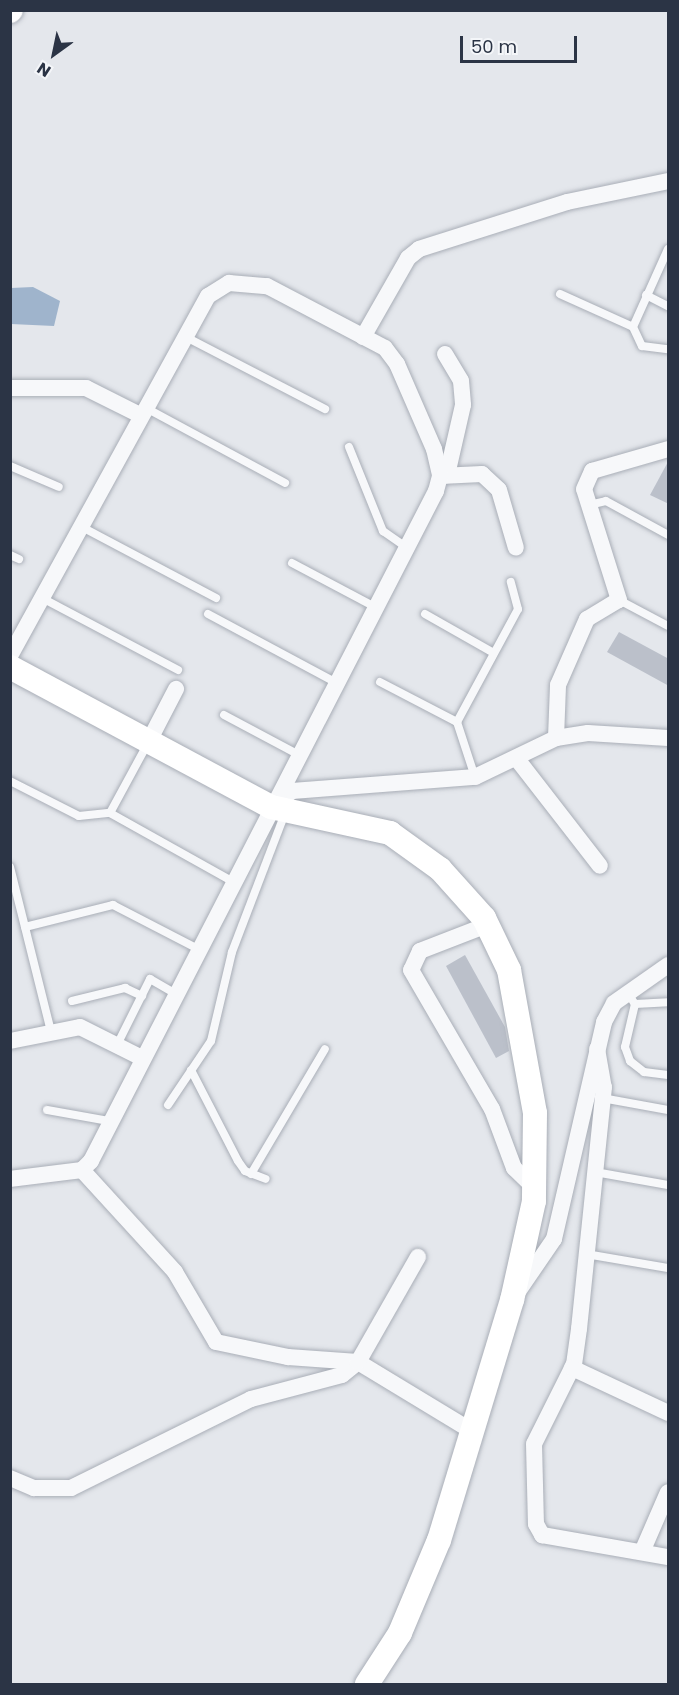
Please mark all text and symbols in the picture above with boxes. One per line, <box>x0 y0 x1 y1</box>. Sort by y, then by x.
north arrow <box>24 24 84 84</box>
scale bar <box>463 24 580 62</box>
text: 50 m <box>471 34 517 59</box>
text: N <box>33 57 55 82</box>

